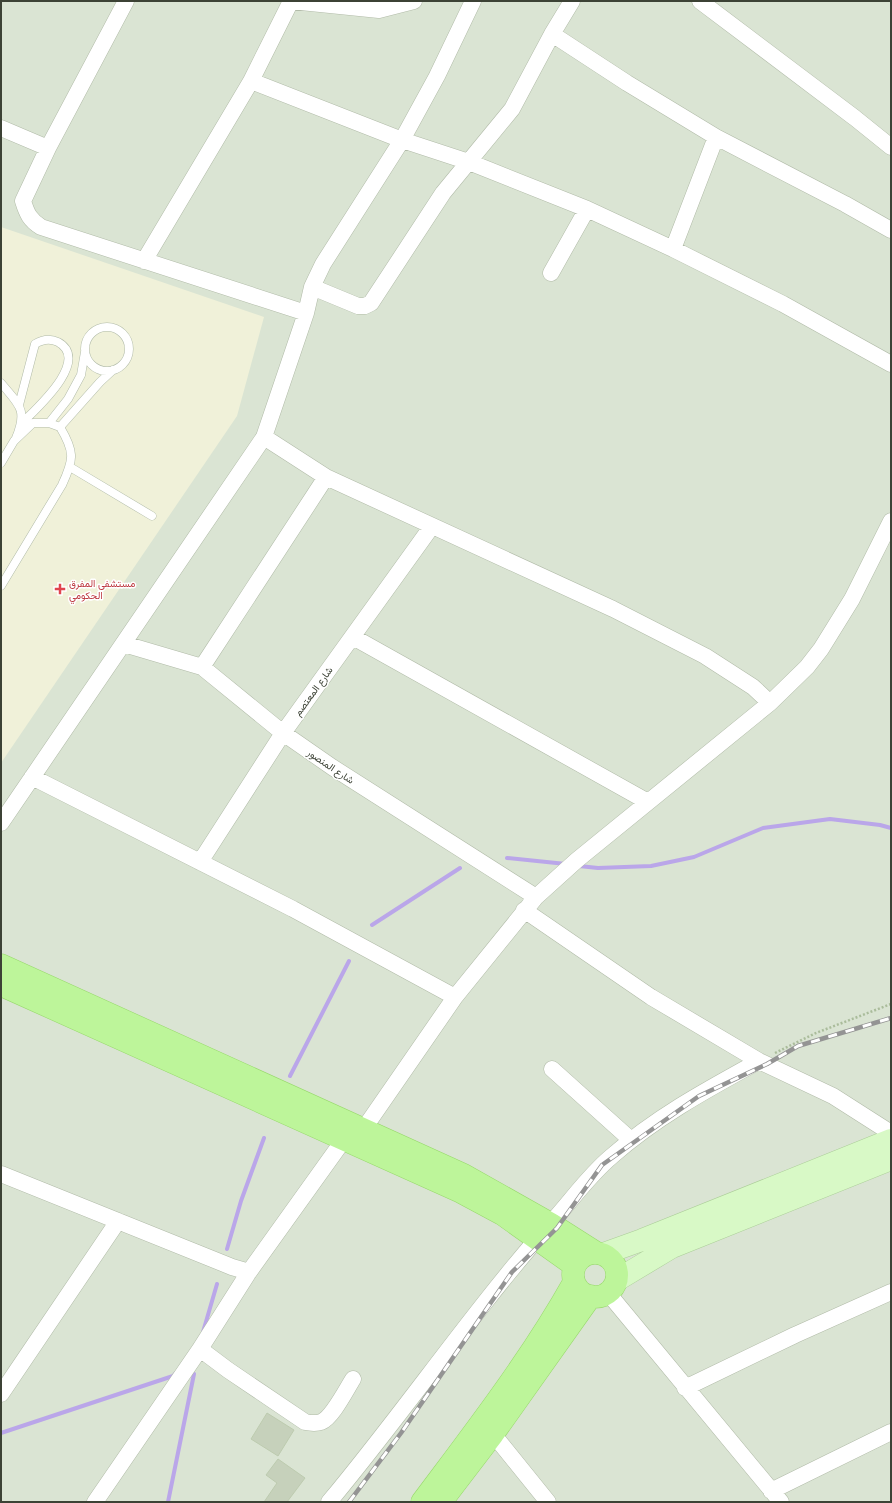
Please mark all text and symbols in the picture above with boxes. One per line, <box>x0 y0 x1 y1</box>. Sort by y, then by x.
place label: مستشفى المفرق الحكومي <box>69 576 135 604</box>
marker: مستشفى المفرق الحكومي <box>54 583 66 595</box>
street label: شارع المعتصم <box>290 663 336 719</box>
street label: شارع المنصور <box>304 745 357 787</box>

